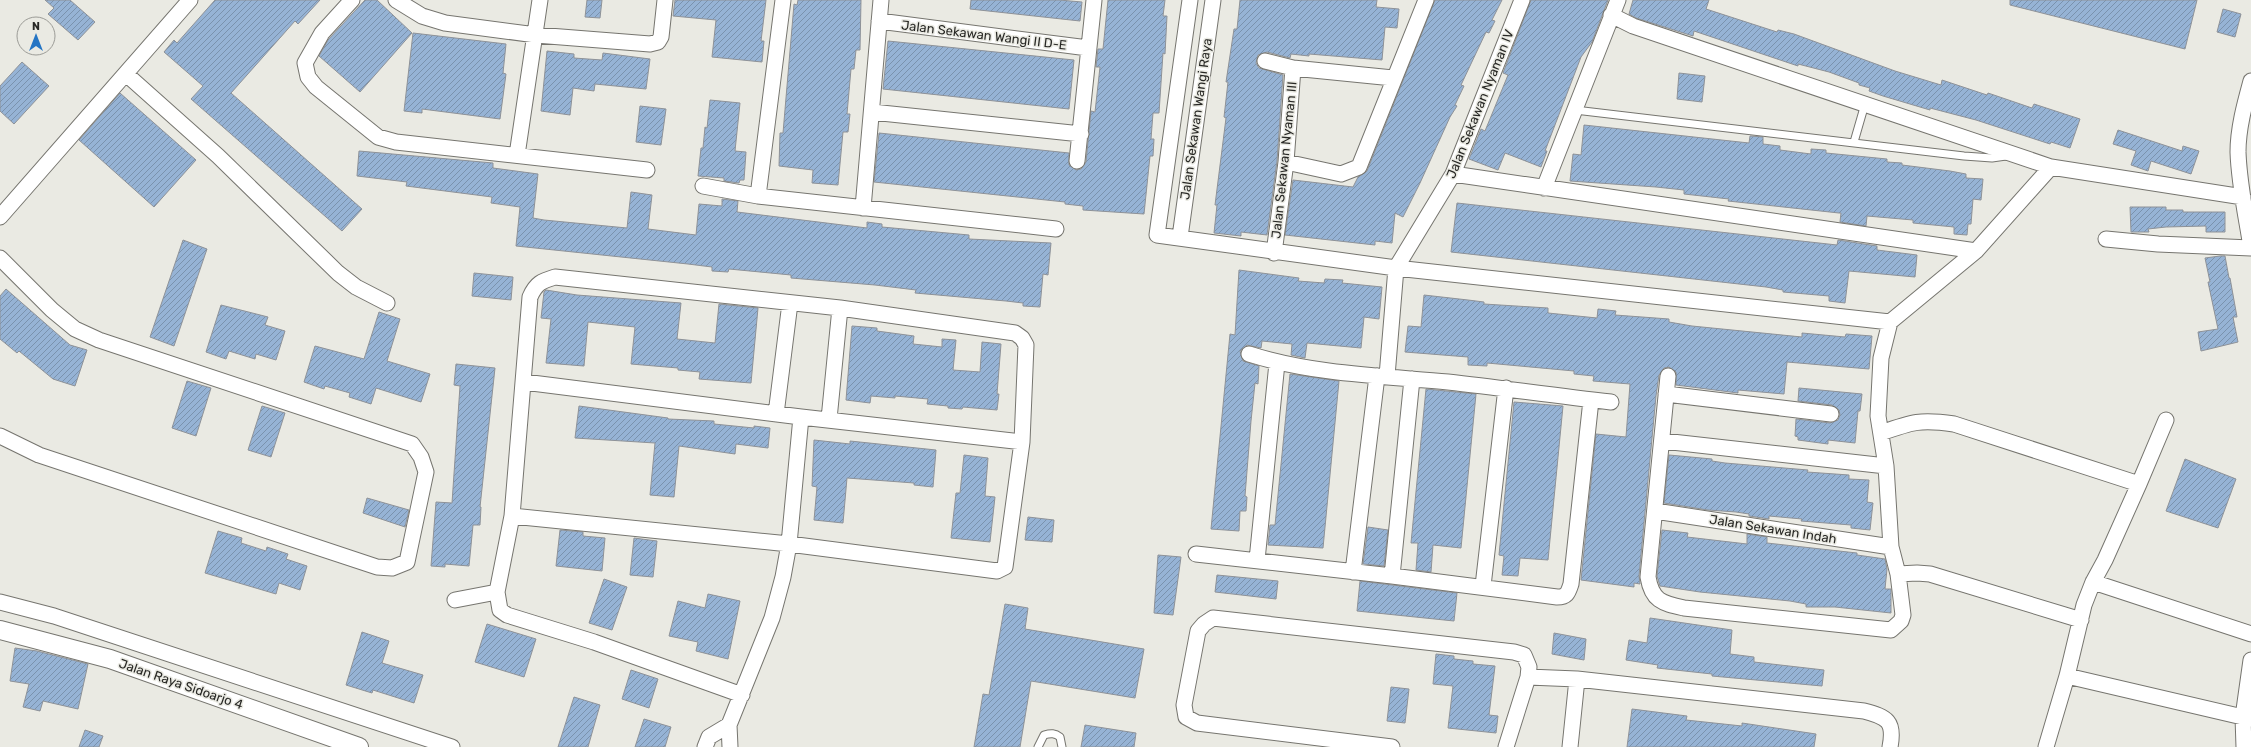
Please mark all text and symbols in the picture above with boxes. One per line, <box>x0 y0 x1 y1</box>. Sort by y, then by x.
north arrow <box>16 16 56 56</box>
street label: Jalan Sekawan Wangi II D-E <box>900 17 1068 54</box>
text: N <box>32 20 40 33</box>
street label: Jalan Sekawan Nyaman IV <box>1443 27 1517 181</box>
street label: Jalan Sekawan Wangi Raya <box>1177 37 1216 201</box>
street label: Jalan Sekawan Nyaman III <box>1268 81 1300 239</box>
street label: Jalan Sekawan Indah <box>1708 512 1838 546</box>
street label: Jalan Raya Sidoarjo 4 <box>117 656 245 712</box>

